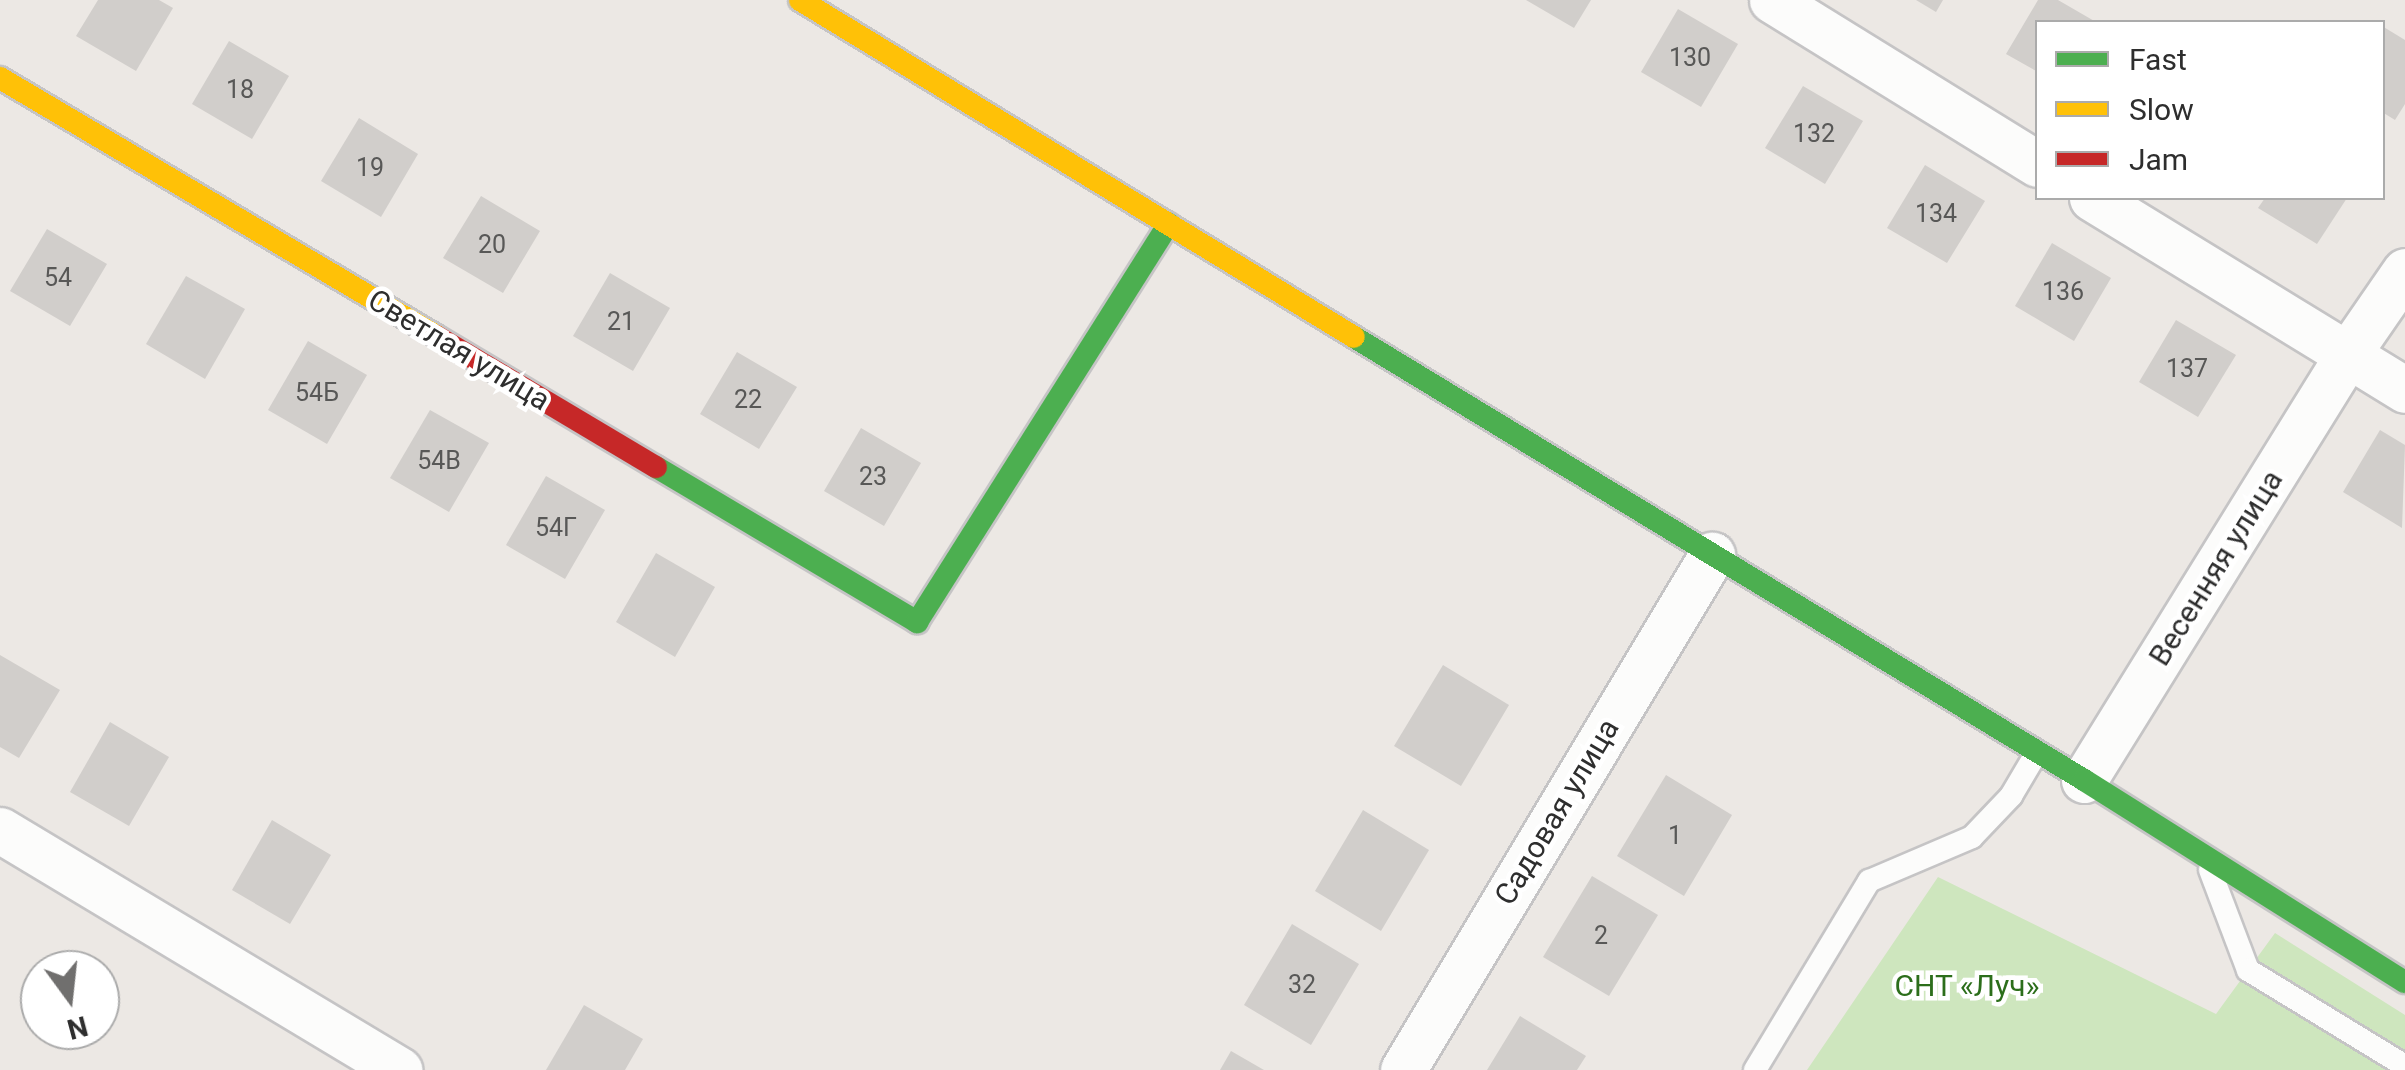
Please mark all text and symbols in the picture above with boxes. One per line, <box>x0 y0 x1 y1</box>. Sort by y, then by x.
legend <box>2035 20 2385 200</box>
text: Fast <box>2129 42 2187 77</box>
house number: 130 <box>1669 43 1711 73</box>
house number: 18 <box>226 75 254 105</box>
text: Slow <box>2129 92 2194 127</box>
house number: 132 <box>1793 119 1835 149</box>
text: Jam <box>2129 142 2188 177</box>
house number: 19 <box>356 153 384 183</box>
house number: 134 <box>1915 199 1957 229</box>
house number: 20 <box>478 230 506 260</box>
house number: 54 <box>44 263 72 293</box>
house number: 136 <box>2042 277 2084 307</box>
street label: Светлая улица <box>362 282 556 418</box>
house number: 21 <box>607 307 635 337</box>
house number: 137 <box>2166 354 2208 384</box>
house number: 54Б <box>295 378 339 408</box>
house number: 22 <box>734 385 762 415</box>
house number: 54В <box>417 446 461 476</box>
house number: 23 <box>859 462 887 492</box>
street label: Весенняя улица <box>2142 464 2290 672</box>
house number: 54Г <box>535 513 577 543</box>
street label: Садовая улица <box>1487 712 1627 912</box>
house number: 1 <box>1668 821 1682 851</box>
house number: 2 <box>1594 921 1608 951</box>
north arrow <box>20 950 120 1050</box>
park label: СНТ «Луч» <box>1894 968 2040 1004</box>
house number: 32 <box>1288 970 1316 1000</box>
text: N <box>64 1009 91 1046</box>

